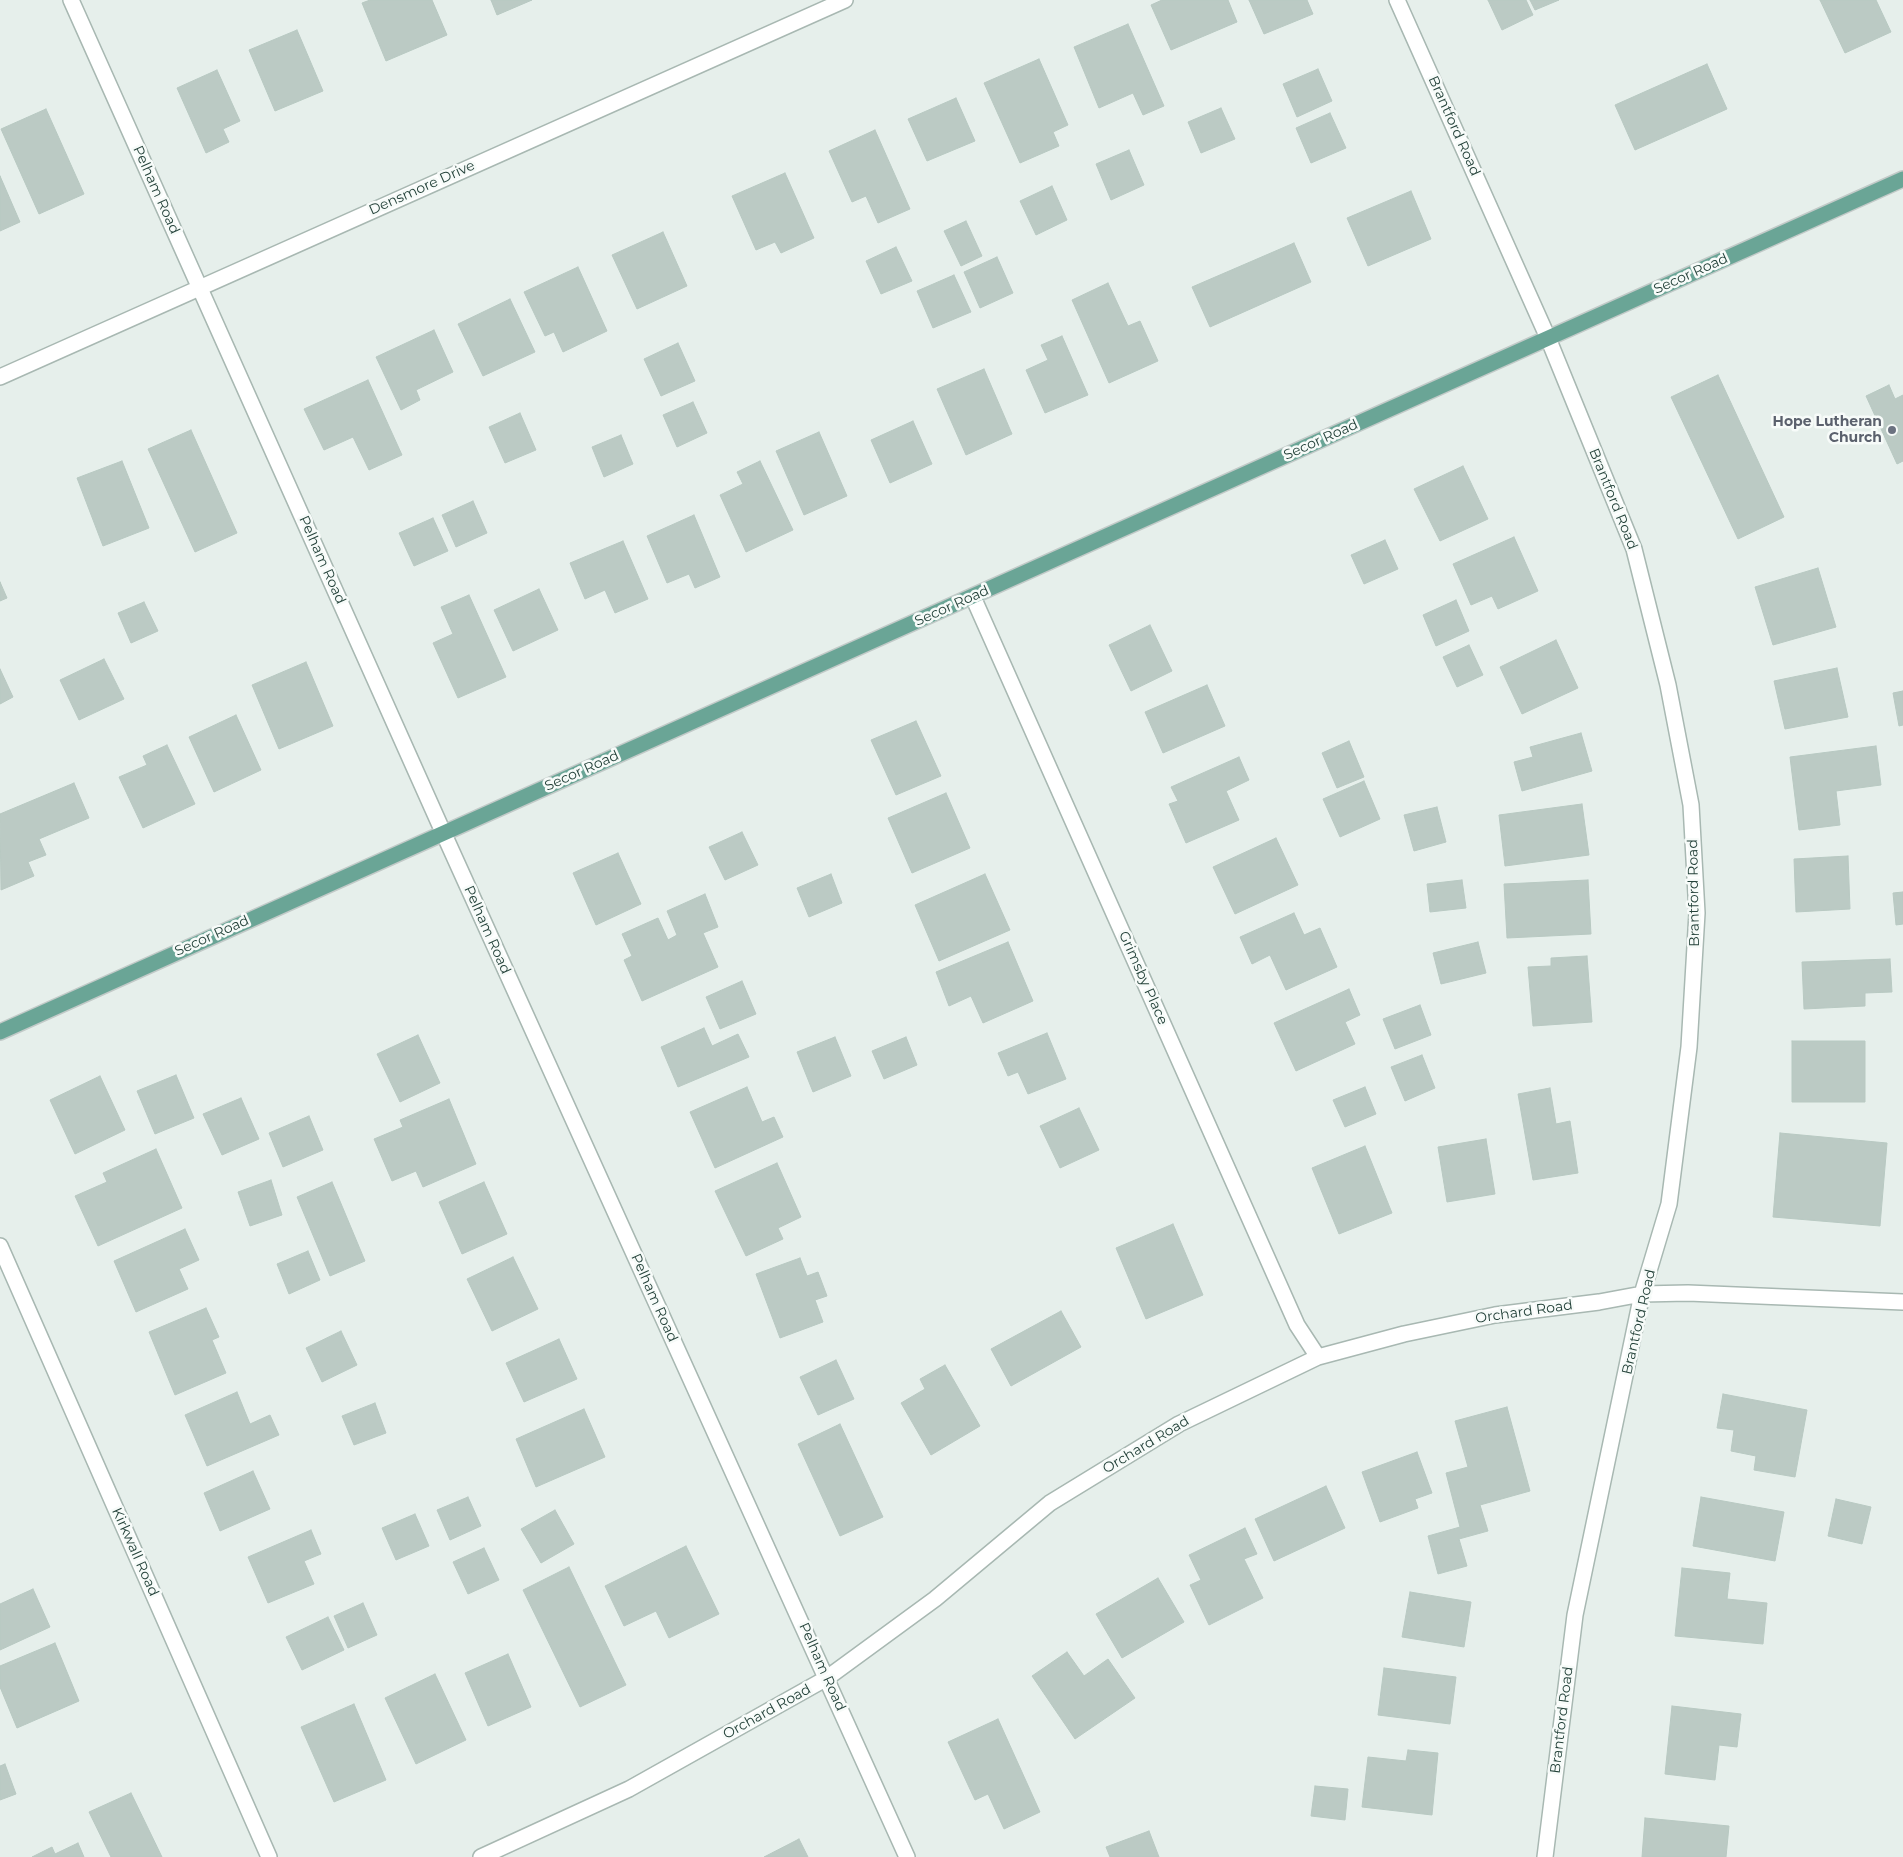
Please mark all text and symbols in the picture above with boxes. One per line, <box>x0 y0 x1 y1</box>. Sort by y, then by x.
street label: Brantford Road <box>1424 73 1484 179</box>
street label: Pelham Road <box>129 143 183 237</box>
street label: Densmore Drive <box>366 157 478 219</box>
street label: Secor Road <box>1651 250 1731 298</box>
place label: Hope Lutheran Church <box>1773 414 1882 447</box>
street label: Secor Road <box>1281 416 1361 464</box>
marker: Hope Lutheran Church <box>1886 424 1898 436</box>
street label: Brantford Road <box>1585 446 1641 552</box>
street label: Pelham Road <box>295 513 349 607</box>
street label: Secor Road <box>912 582 992 630</box>
street label: Secor Road <box>542 747 622 795</box>
street label: Brantford Road <box>1685 839 1703 947</box>
street label: Pelham Road <box>460 883 514 977</box>
street label: Secor Road <box>172 912 252 960</box>
street label: Grimsby Place <box>1115 929 1171 1027</box>
street label: Pelham Road <box>627 1251 681 1345</box>
street label: Brantford Road <box>1619 1268 1659 1376</box>
street label: Orchard Road <box>1474 1297 1574 1327</box>
street label: Orchard Road <box>1100 1413 1192 1477</box>
street label: Kirkwall Road <box>108 1505 162 1599</box>
street label: Pelham Road <box>795 1620 849 1714</box>
street label: Brantford Road <box>1547 1666 1577 1774</box>
street label: Orchard Road <box>720 1681 814 1743</box>

